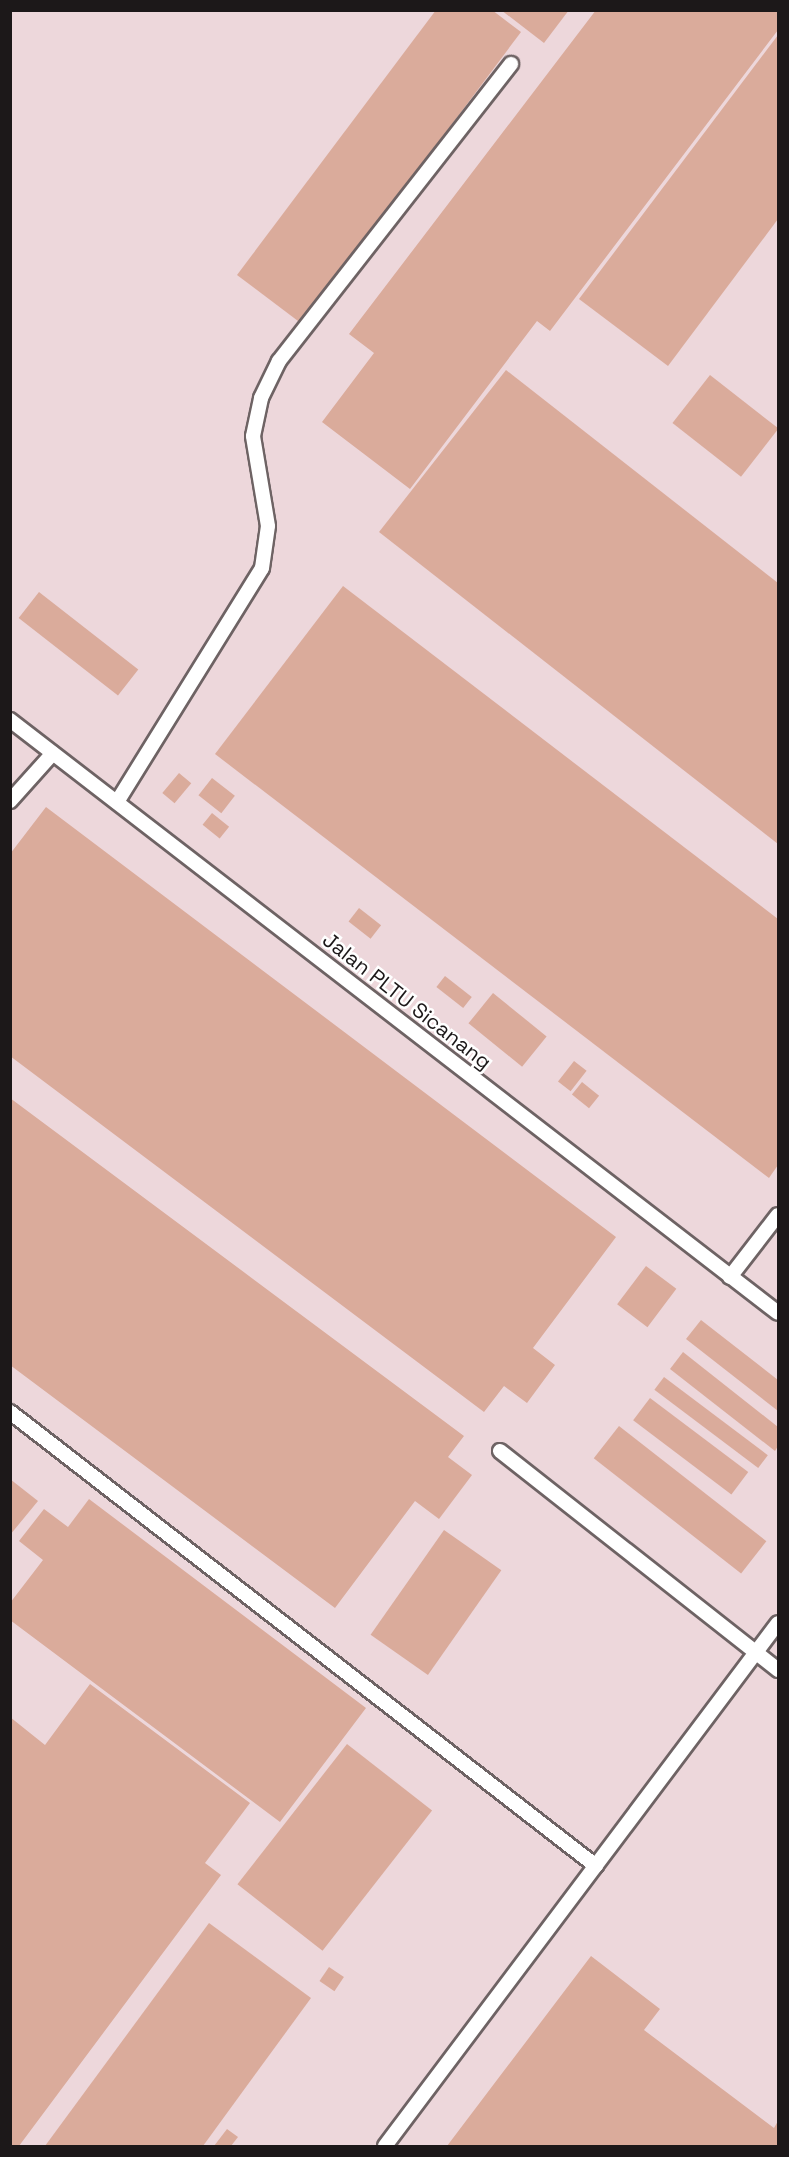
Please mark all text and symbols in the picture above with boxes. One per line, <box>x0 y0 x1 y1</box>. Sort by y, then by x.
street label: Jalan PLTU Sicanang <box>318 927 496 1075</box>

